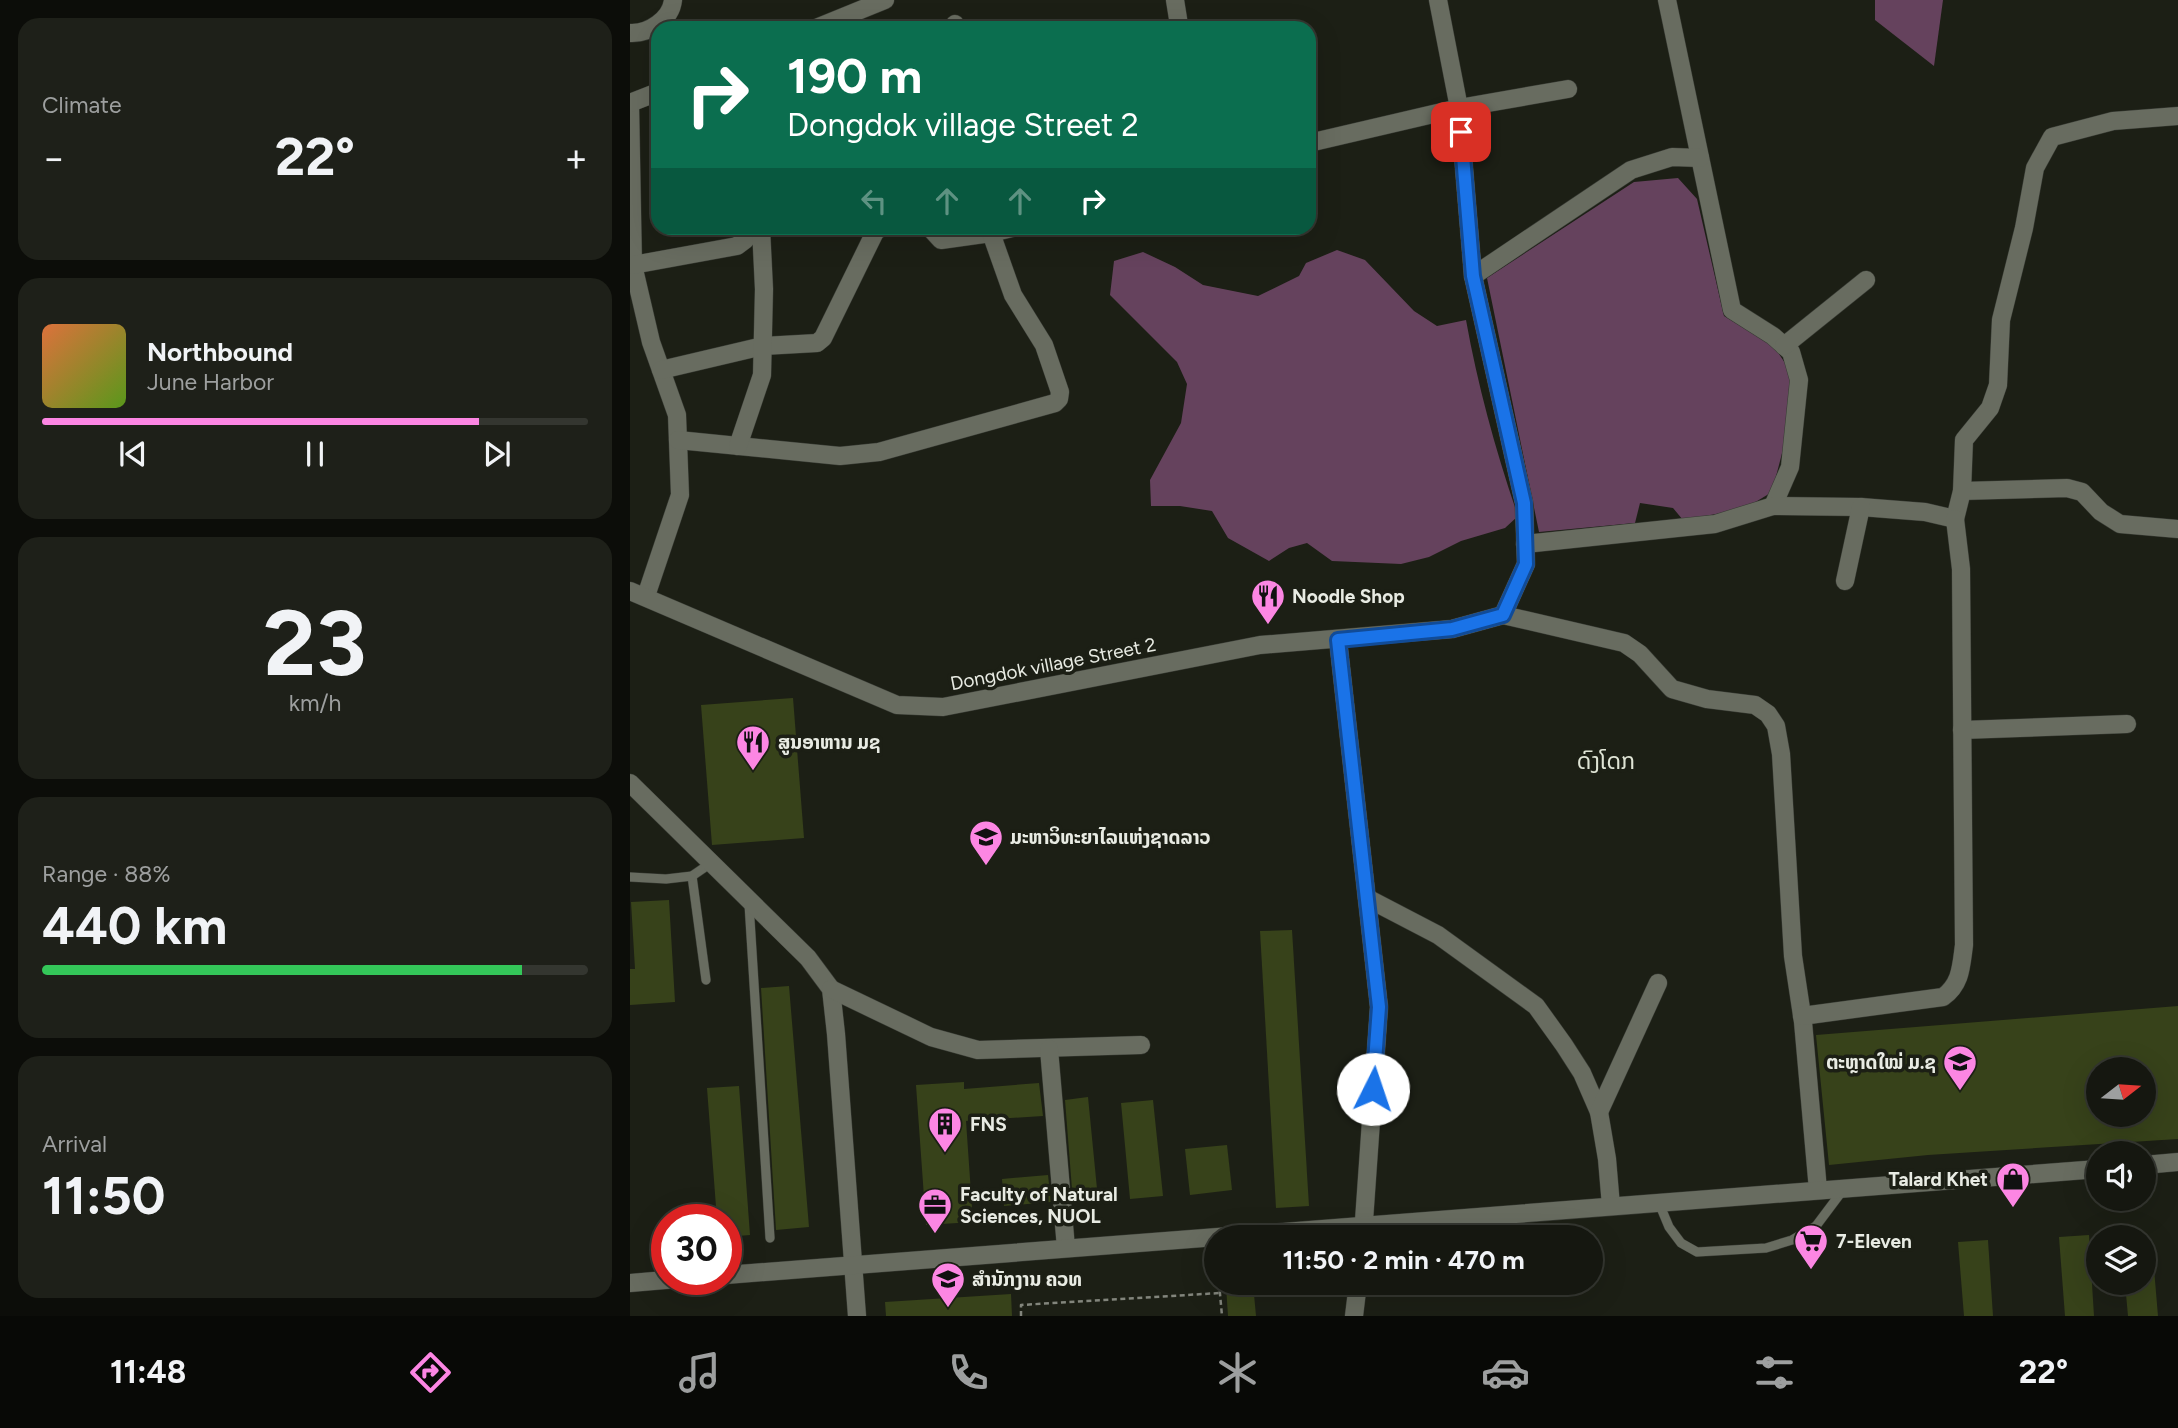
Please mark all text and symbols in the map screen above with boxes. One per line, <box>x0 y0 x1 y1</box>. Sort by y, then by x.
text: 190 m <box>787 46 922 105</box>
icon: right <box>672 49 763 140</box>
text: Climate <box>42 91 121 119</box>
pin <box>1431 102 1491 162</box>
text: Dongdok village Street 2 <box>787 106 1139 144</box>
icon: arrive <box>1442 113 1480 151</box>
text: 22° <box>275 126 355 188</box>
text: − <box>42 135 66 181</box>
text: + <box>564 135 588 181</box>
icon: left <box>855 182 893 220</box>
icon: ahead <box>928 182 966 220</box>
icon: ahead <box>1001 182 1039 220</box>
icon: right <box>1074 182 1112 220</box>
text: Northbound <box>147 336 293 368</box>
text: June Harbor <box>147 368 274 396</box>
icon: previous <box>114 435 152 473</box>
icon: pause <box>296 435 334 473</box>
icon: next <box>478 435 516 473</box>
restaurant icon: Noodle Shop <box>1249 577 1287 626</box>
place label: Noodle Shop <box>1292 585 1405 608</box>
text: 23 <box>263 589 367 698</box>
street label: Dongdok village Street 2 <box>948 633 1158 695</box>
text: km/h <box>289 689 341 717</box>
restaurant icon: ສູນອາຫານ ມຊ <box>734 723 772 772</box>
place label: ສູນອາຫານ ມຊ <box>778 731 880 755</box>
district label: ດົງໂດກ <box>1577 747 1635 775</box>
school or university icon: ມະຫາວິທະຍາໄລແຫ່ງຊາດລາວ <box>967 818 1005 867</box>
place label: ມະຫາວິທະຍາໄລແຫ່ງຊາດລາວ <box>1010 826 1211 849</box>
text: Range · 88% <box>42 860 171 888</box>
text: 440 km <box>42 895 227 957</box>
school or university icon: ຕະຫຼາດໃໝ່ ມ.ຊ <box>1941 1043 1979 1092</box>
place label: ຕະຫຼາດໃໝ່ ມ.ຊ <box>1826 1051 1936 1074</box>
position arrow <box>1336 1052 1410 1126</box>
north arrow <box>2086 1057 2156 1127</box>
map controls <box>2086 1057 2156 1295</box>
building icon: FNS <box>926 1105 964 1154</box>
place label: FNS <box>970 1113 1007 1136</box>
text: Arrival <box>42 1130 107 1158</box>
button: sound <box>2086 1141 2156 1211</box>
shop icon: Talard Khet <box>1994 1160 2032 1209</box>
text: 11:50 <box>42 1165 165 1227</box>
place label: Talard Khet <box>1889 1168 1988 1191</box>
place label: Faculty of Natural Sciences, NUOL <box>960 1183 1118 1228</box>
office icon: Faculty of Natural Sciences, NUOL <box>916 1186 954 1235</box>
speed limit sign: 30 <box>651 1204 742 1295</box>
supermarket icon: 7-Eleven <box>1792 1222 1830 1271</box>
button: layers <box>2086 1225 2156 1295</box>
place label: 7-Eleven <box>1836 1230 1912 1253</box>
text: 11:50 · 2 min · 470 m <box>1282 1244 1525 1276</box>
school or university icon: ສຳນັກງານ ຄວທ <box>929 1260 967 1309</box>
place label: ສຳນັກງານ ຄວທ <box>972 1268 1082 1291</box>
icon: directions <box>406 1348 455 1397</box>
icon: music <box>675 1348 724 1397</box>
icon: phone <box>944 1348 993 1397</box>
icon: climate <box>1213 1348 1262 1397</box>
icon: car <box>1481 1348 1530 1397</box>
icon: filters <box>1750 1348 1799 1397</box>
text: 11:48 <box>110 1353 186 1391</box>
text: 22° <box>2019 1353 2068 1391</box>

